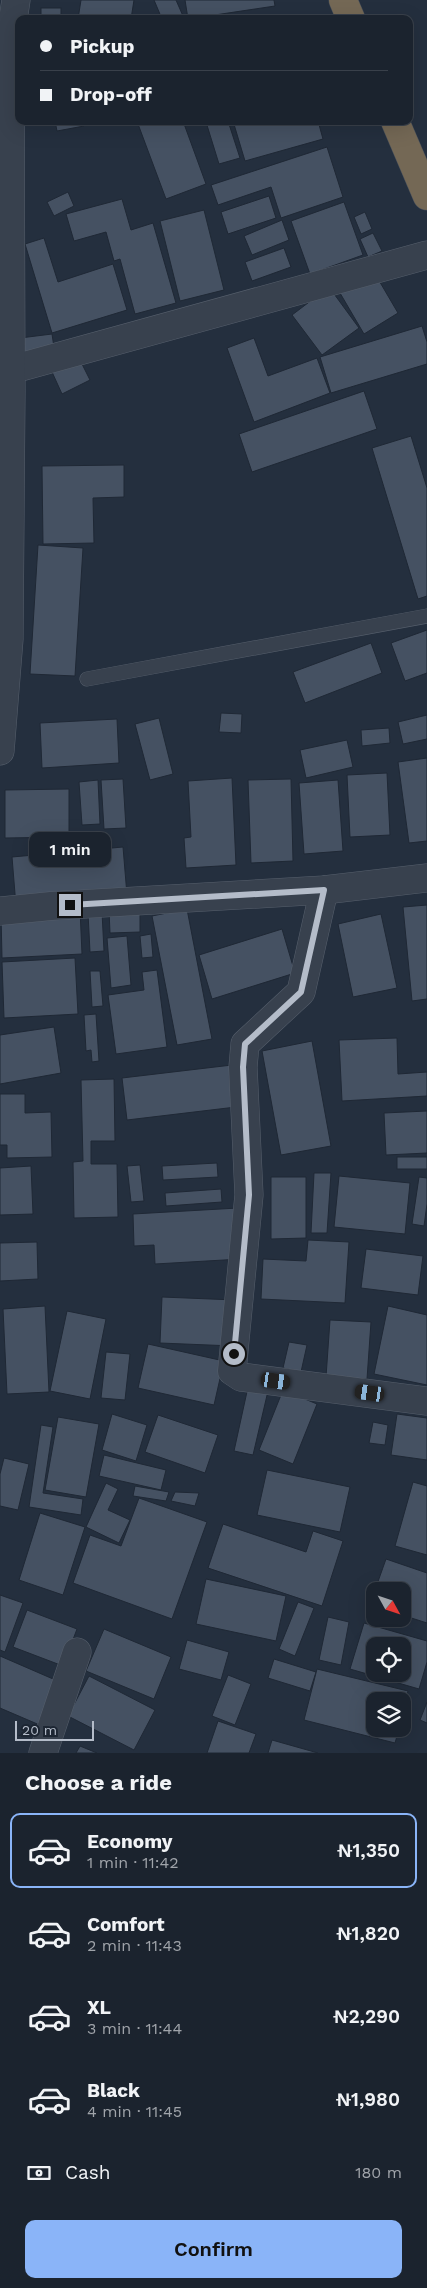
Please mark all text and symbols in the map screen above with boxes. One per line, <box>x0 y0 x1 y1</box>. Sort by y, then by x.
text: Pickup <box>70 35 134 58</box>
text: Drop-off <box>70 83 152 106</box>
callout: 1 min <box>29 832 111 868</box>
text: 1 min <box>49 840 91 859</box>
route end <box>59 894 81 916</box>
route start <box>223 1343 245 1365</box>
car <box>260 1371 291 1391</box>
car <box>354 1383 385 1403</box>
north arrow <box>366 1582 411 1628</box>
map controls <box>366 1582 411 1737</box>
button: locate <box>366 1637 411 1682</box>
button: layers <box>366 1692 411 1737</box>
scale bar <box>15 1718 94 1741</box>
text: 20 m <box>22 1722 57 1738</box>
text: Choose a ride <box>25 1770 172 1795</box>
icon: car <box>27 1828 72 1873</box>
text: Economy <box>87 1830 172 1853</box>
text: ₦1,350 <box>337 1839 400 1862</box>
text: 1 min · 11:42 <box>87 1853 179 1872</box>
icon: car <box>27 1911 72 1956</box>
text: Comfort <box>87 1913 165 1936</box>
text: ₦1,820 <box>337 1922 400 1945</box>
text: 2 min · 11:43 <box>87 1936 182 1955</box>
icon: car <box>27 1994 72 2039</box>
text: XL <box>87 1996 111 2019</box>
text: ₦2,290 <box>333 2005 400 2028</box>
text: 3 min · 11:44 <box>87 2019 182 2038</box>
icon: car <box>27 2077 72 2122</box>
text: Black <box>87 2079 140 2102</box>
text: ₦1,980 <box>336 2088 400 2111</box>
text: 4 min · 11:45 <box>87 2102 182 2121</box>
icon: cash <box>25 2159 53 2187</box>
text: Cash <box>65 2161 111 2184</box>
text: 180 m <box>355 2163 402 2182</box>
button: Confirm <box>25 2220 402 2278</box>

